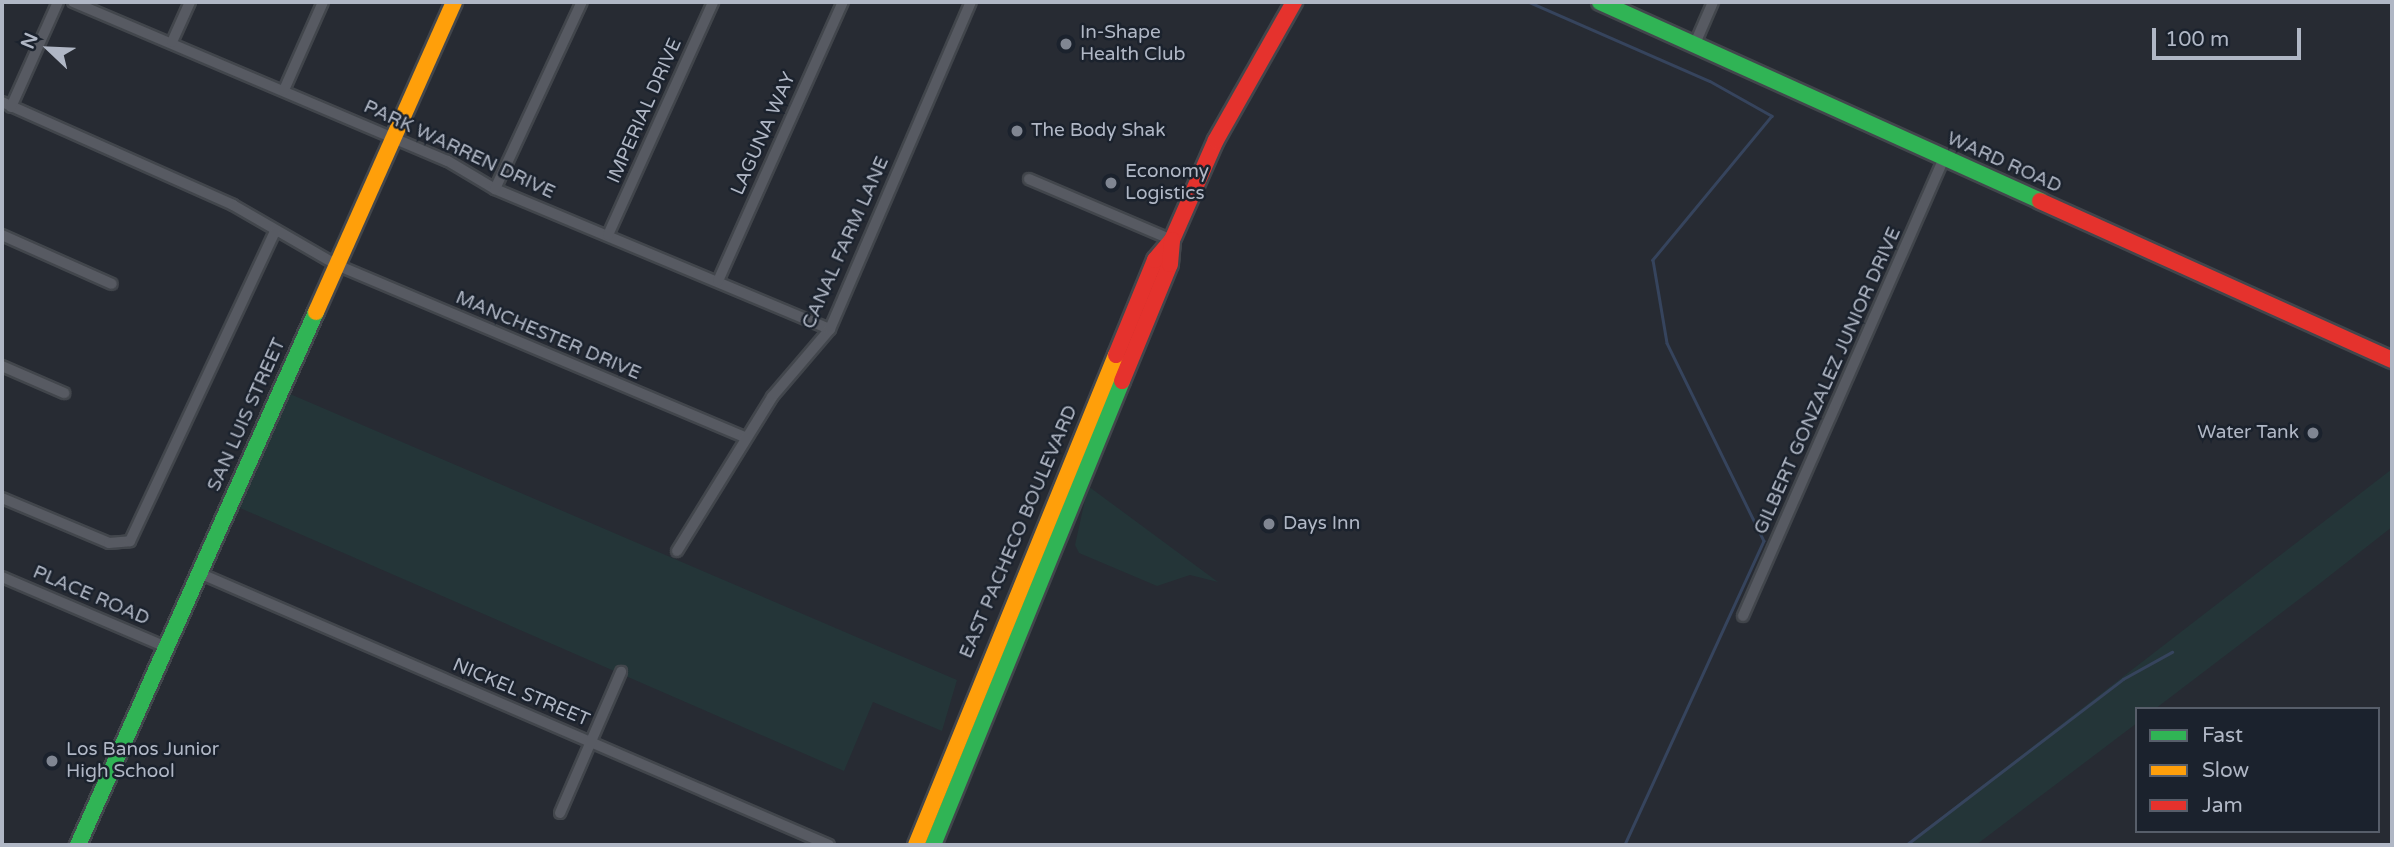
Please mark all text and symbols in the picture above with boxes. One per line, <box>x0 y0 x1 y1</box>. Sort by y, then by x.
north arrow <box>14 14 84 84</box>
scale bar <box>2156 14 2305 58</box>
place label: In-Shape Health Club <box>1080 22 1186 66</box>
text: 100 m <box>2165 27 2229 52</box>
text: N <box>17 29 43 52</box>
street label: IMPERIAL DRIVE <box>603 35 687 187</box>
marker: In-Shape Health Club <box>1058 36 1074 52</box>
street label: LAGUNA WAY <box>727 69 801 199</box>
street label: PARK WARREN DRIVE <box>360 96 558 204</box>
place label: The Body Shak <box>1031 120 1166 142</box>
marker: The Body Shak <box>1009 123 1025 139</box>
street label: WARD ROAD <box>1943 128 2065 198</box>
street label: CANAL FARM LANE <box>798 153 894 333</box>
place label: Economy Logistics <box>1125 161 1209 205</box>
marker: Economy Logistics <box>1103 175 1119 191</box>
street label: GILBERT GONZALEZ JUNIOR DRIVE <box>1750 224 1906 538</box>
street label: MANCHESTER DRIVE <box>452 287 644 385</box>
street label: SAN LUIS STREET <box>203 335 291 495</box>
street label: EAST PACHECO BOULEVARD <box>955 402 1083 662</box>
place label: Water Tank <box>2197 422 2299 444</box>
marker: Water Tank <box>2305 425 2321 441</box>
place label: Days Inn <box>1283 513 1360 535</box>
marker: Days Inn <box>1261 516 1277 532</box>
street label: PLACE ROAD <box>29 561 153 631</box>
street label: NICKEL STREET <box>449 654 593 732</box>
legend <box>2135 707 2380 833</box>
text: Fast <box>2202 723 2243 748</box>
place label: Los Banos Junior High School <box>66 739 219 783</box>
marker: Los Banos Junior High School <box>44 753 60 769</box>
text: Slow <box>2202 758 2249 783</box>
text: Jam <box>2202 793 2243 818</box>

